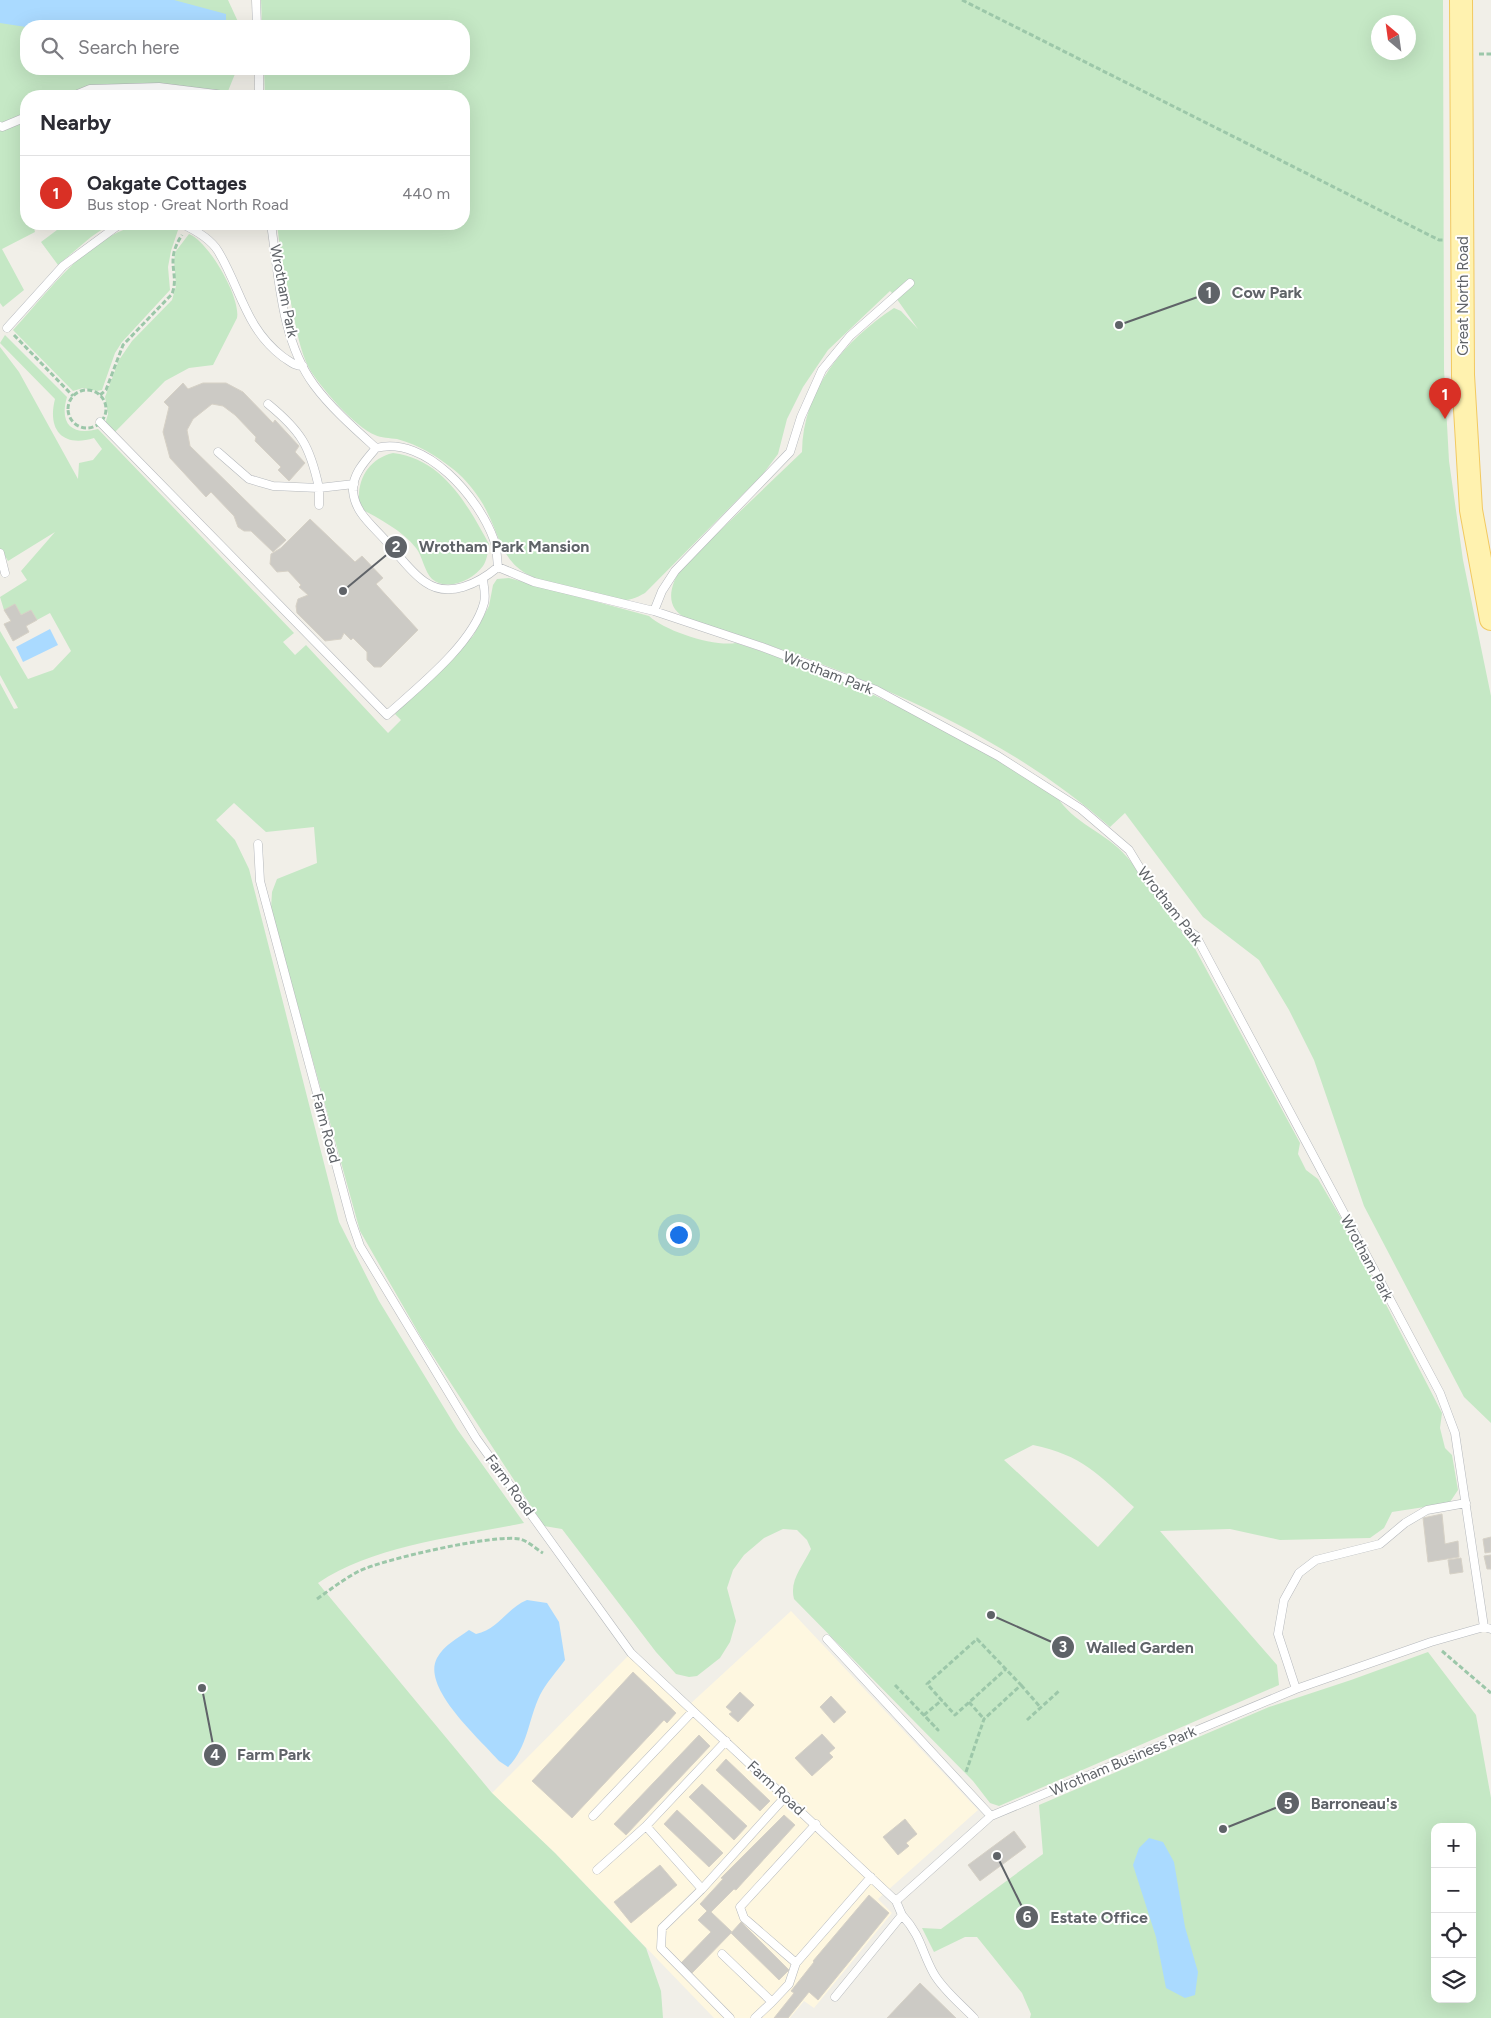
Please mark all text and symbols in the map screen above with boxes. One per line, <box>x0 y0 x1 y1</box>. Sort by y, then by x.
north arrow <box>1371 15 1416 60</box>
search box <box>20 20 470 75</box>
icon: search <box>38 34 66 62</box>
text: Search here <box>78 36 180 59</box>
text: Nearby <box>40 110 111 135</box>
text: Oakgate Cottages <box>87 172 247 195</box>
text: 1 <box>53 184 59 203</box>
text: 440 m <box>402 184 450 203</box>
text: Bus stop · Great North Road <box>87 195 289 214</box>
street label: Great North Road <box>1454 236 1472 356</box>
street label: Wrotham Park <box>266 243 302 340</box>
callout: Cow Park <box>1197 277 1312 308</box>
text: Cow Park <box>1232 283 1303 302</box>
text: 1 <box>1206 284 1212 302</box>
pin: 1 <box>1429 378 1461 419</box>
callout: Wrotham Park Mansion <box>384 531 599 562</box>
text: Wrotham Park Mansion <box>419 537 589 556</box>
text: 2 <box>392 538 401 556</box>
street label: Wrotham Park <box>781 648 876 699</box>
street label: Wrotham Park <box>1134 863 1207 949</box>
street label: Farm Road <box>308 1091 344 1165</box>
street label: Wrotham Park <box>1337 1212 1398 1305</box>
your location <box>666 1222 692 1248</box>
street label: Farm Road <box>482 1451 538 1519</box>
callout: Walled Garden <box>1051 1631 1204 1662</box>
text: 3 <box>1059 1638 1067 1656</box>
text: Walled Garden <box>1086 1638 1194 1657</box>
street label: Wrotham Business Park <box>1047 1722 1199 1800</box>
callout: Farm Park <box>202 1739 321 1770</box>
text: Farm Park <box>237 1745 311 1764</box>
text: 4 <box>210 1746 220 1764</box>
street label: Farm Road <box>744 1757 808 1819</box>
callout: Barroneau's <box>1275 1788 1407 1819</box>
text: Barroneau's <box>1311 1794 1398 1813</box>
text: 5 <box>1284 1795 1293 1813</box>
map controls <box>1431 1823 1476 2003</box>
button: + <box>1431 1823 1476 1868</box>
button: − <box>1431 1868 1476 1913</box>
callout: Estate Office <box>1015 1901 1157 1932</box>
text: 6 <box>1023 1908 1032 1926</box>
text: Estate Office <box>1050 1908 1148 1927</box>
button: locate <box>1431 1913 1476 1958</box>
button: layers <box>1431 1958 1476 2003</box>

